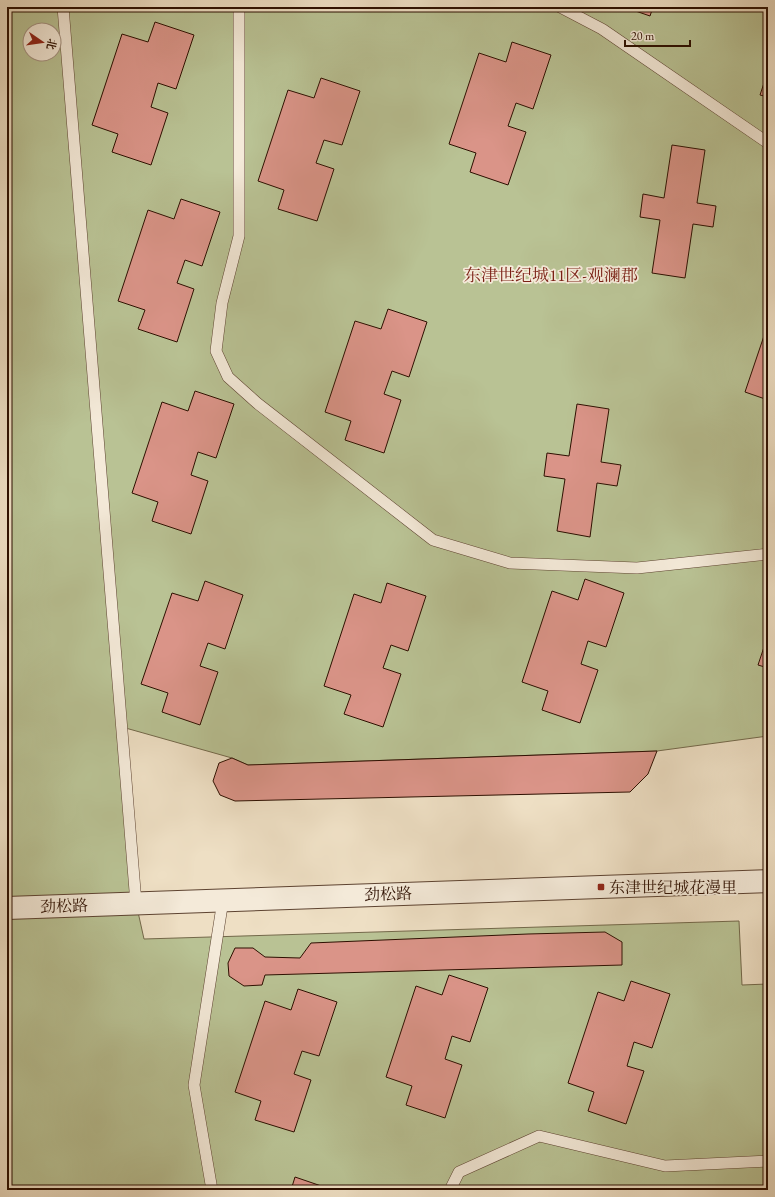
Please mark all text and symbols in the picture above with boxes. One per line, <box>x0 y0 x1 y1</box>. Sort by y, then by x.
north arrow <box>22 22 62 62</box>
scale bar <box>625 22 690 48</box>
text: 20 m <box>631 28 655 44</box>
text: 北 <box>44 37 60 51</box>
district label: 东津世纪城11区-观澜郡 <box>464 264 638 286</box>
place label: 东津世纪城花漫里 <box>609 877 737 898</box>
marker: 东津世纪城花漫里 <box>596 882 606 892</box>
street label: 劲松路 <box>364 883 412 905</box>
street label: 劲松路 <box>40 895 88 917</box>

